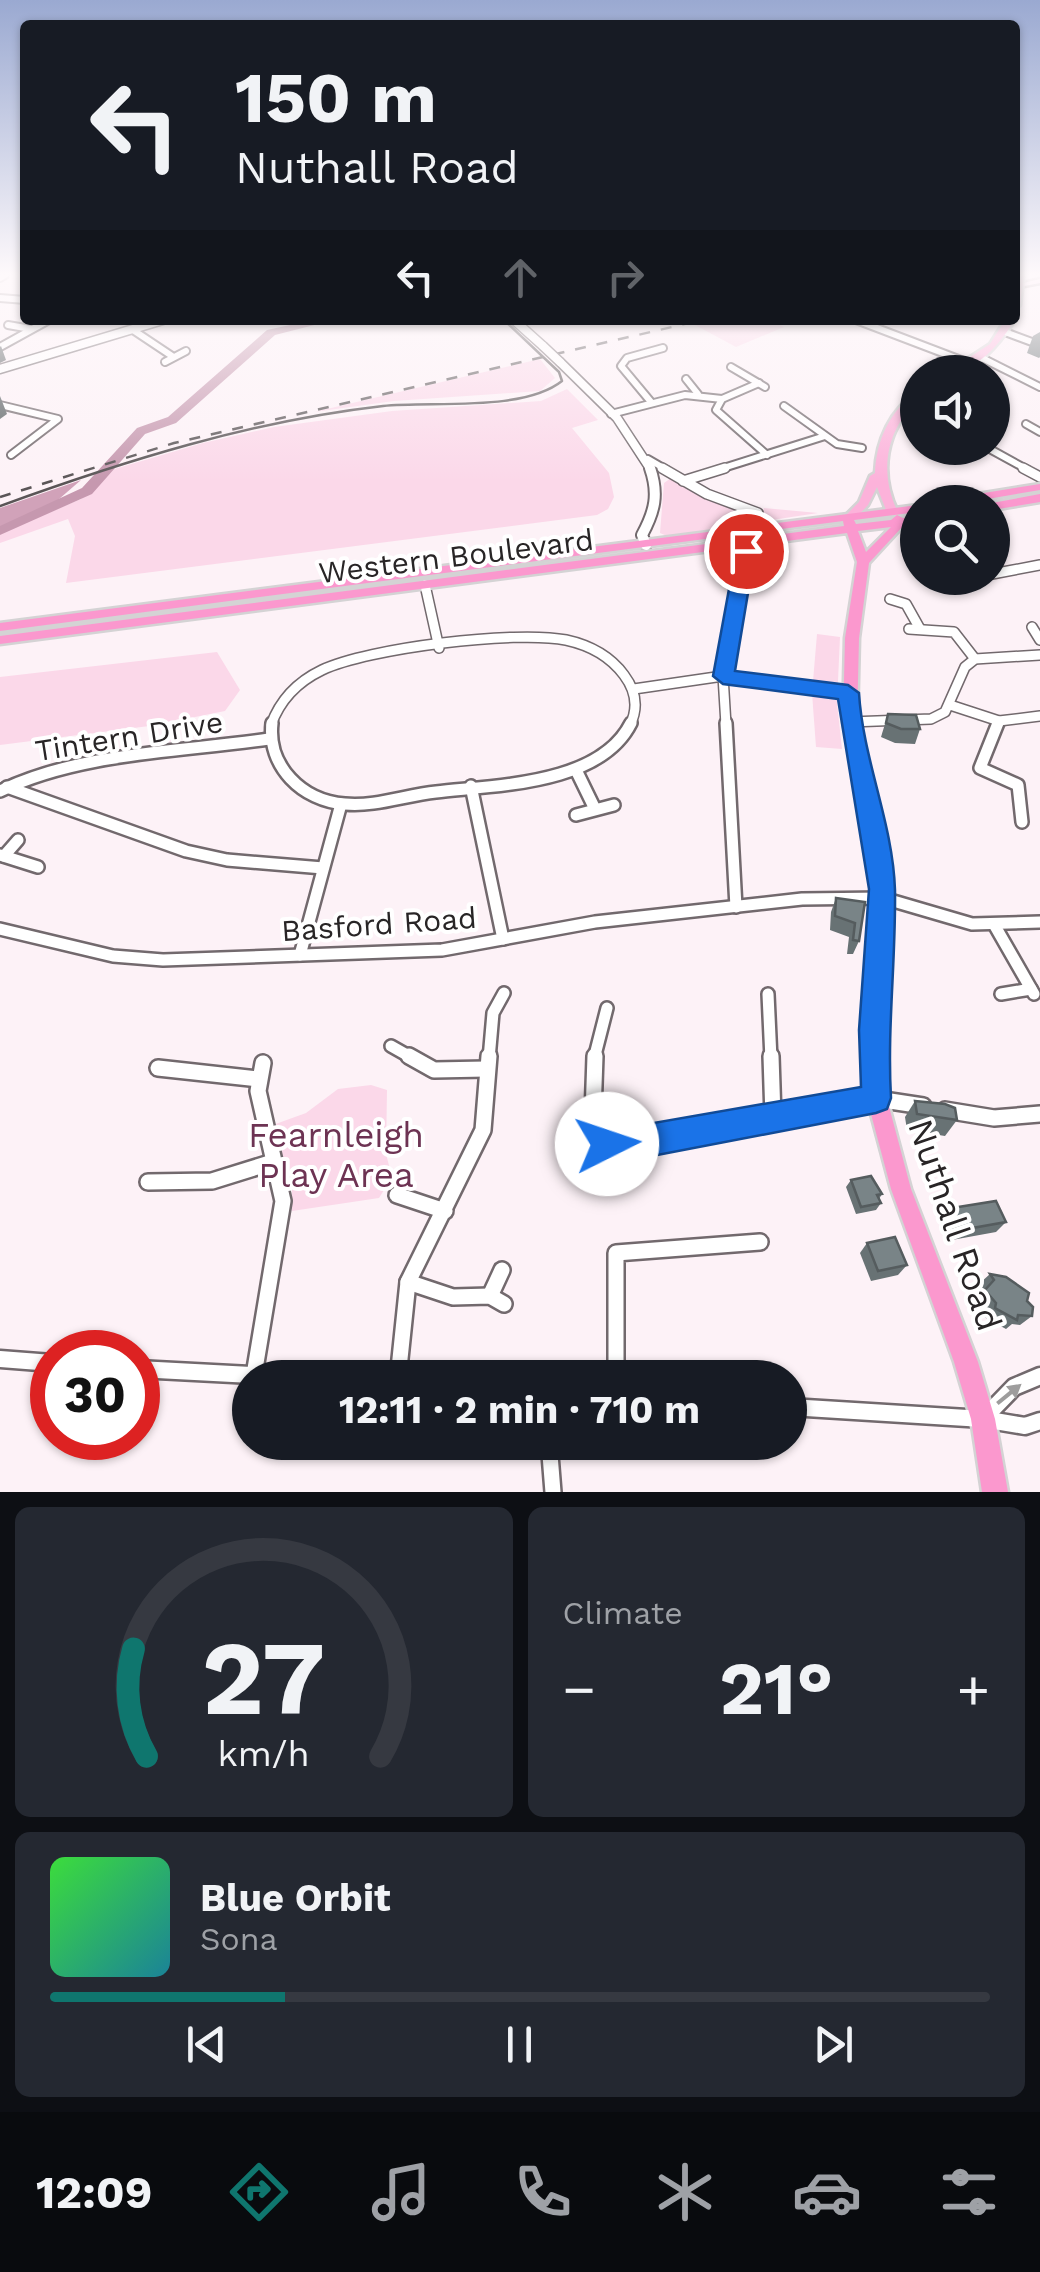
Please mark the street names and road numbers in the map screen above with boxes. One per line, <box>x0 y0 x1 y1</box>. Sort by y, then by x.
street label: Western Boulevard <box>317 522 595 590</box>
street label: Tintern Drive <box>33 704 225 768</box>
street label: Basford Road <box>280 900 478 948</box>
street label: Nuthall Road <box>899 1114 1011 1336</box>

